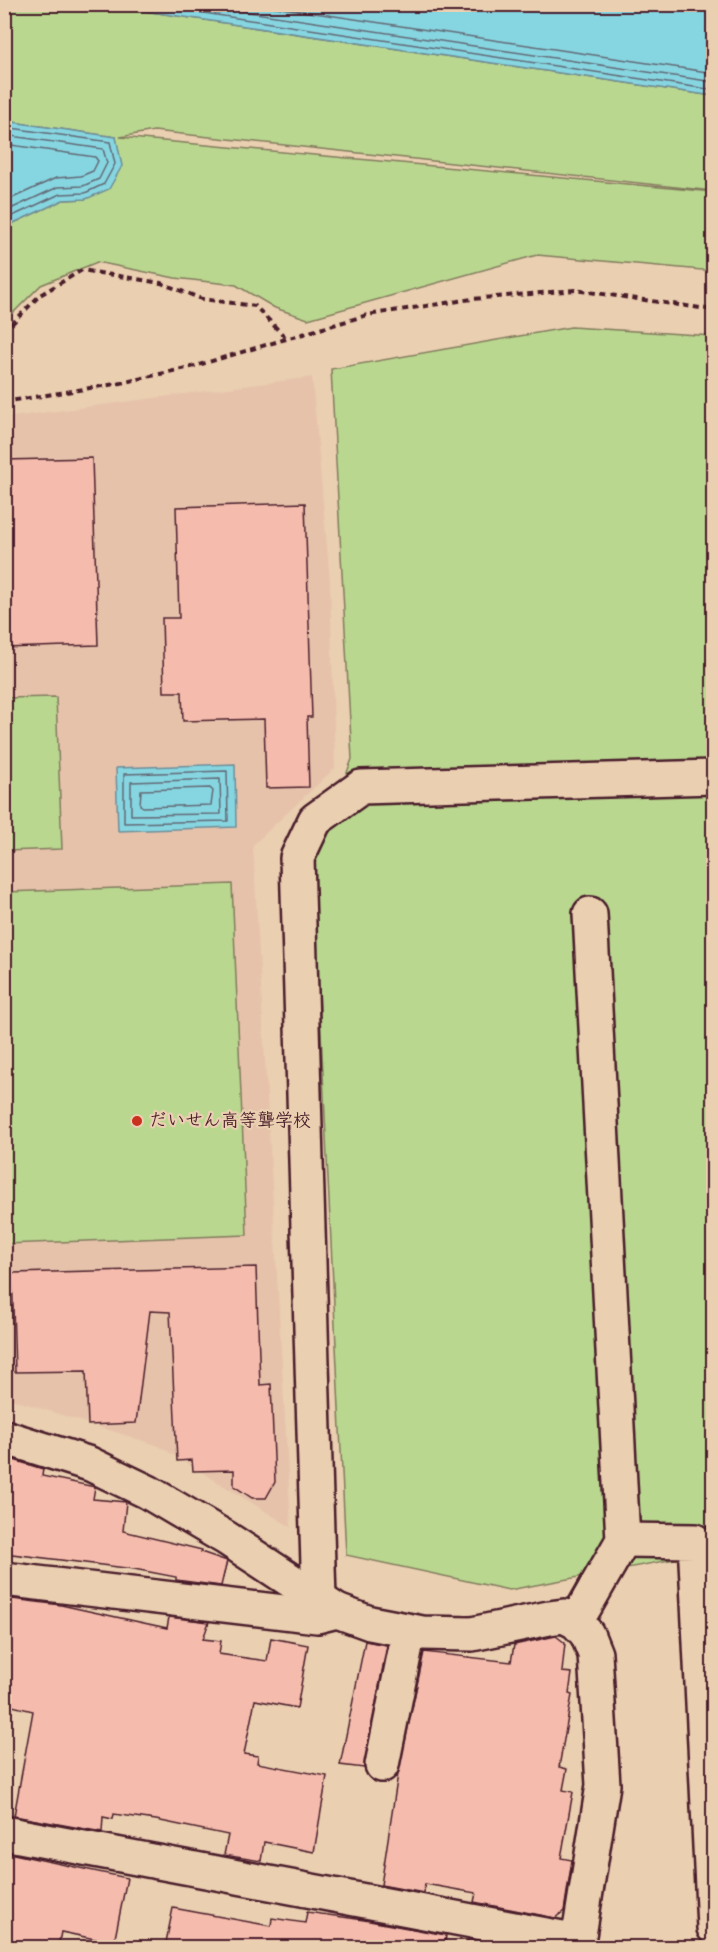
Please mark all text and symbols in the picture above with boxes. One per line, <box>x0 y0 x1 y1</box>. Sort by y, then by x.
place label: だいせん高等聾学校 <box>149 1109 311 1133</box>
marker: だいせん高等聾学校 <box>130 1114 144 1128</box>

